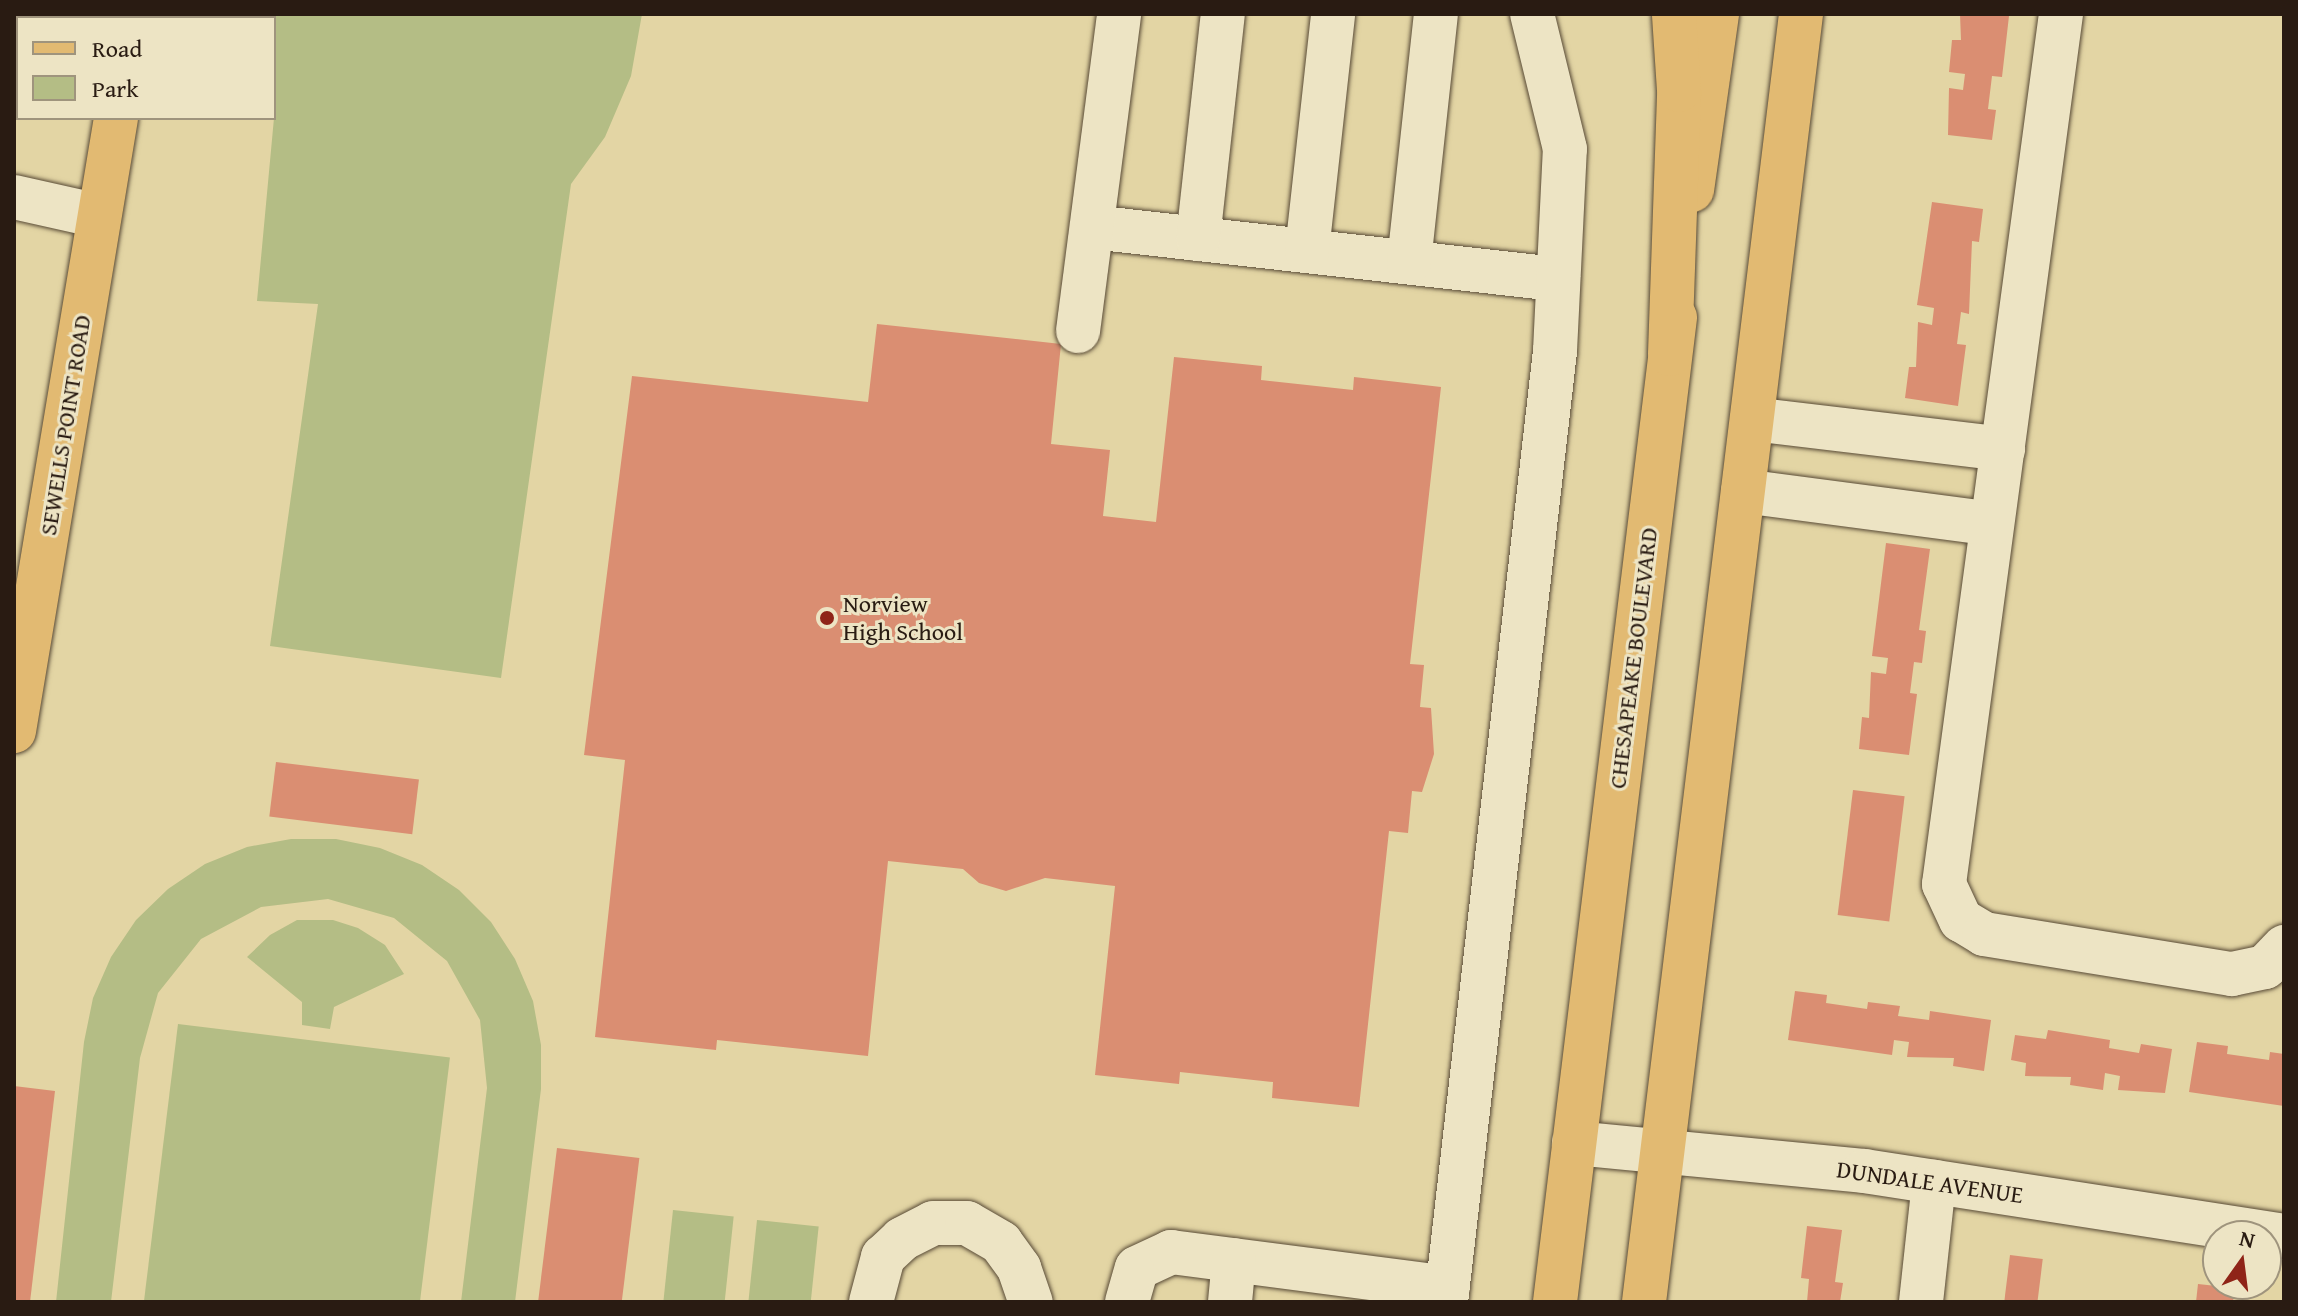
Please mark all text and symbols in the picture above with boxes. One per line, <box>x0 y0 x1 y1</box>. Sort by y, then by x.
legend <box>16 16 276 120</box>
text: Road <box>92 31 142 66</box>
text: Park <box>92 71 138 106</box>
street label: SEWELLS POINT ROAD <box>33 313 97 537</box>
street label: CHESAPEAKE BOULEVARD <box>1603 526 1663 790</box>
place label: Norview High School <box>843 590 963 646</box>
marker: Norview High School <box>818 609 836 627</box>
street label: DUNDALE AVENUE <box>1835 1155 2025 1209</box>
north arrow <box>2202 1220 2282 1300</box>
text: N <box>2236 1221 2258 1256</box>

